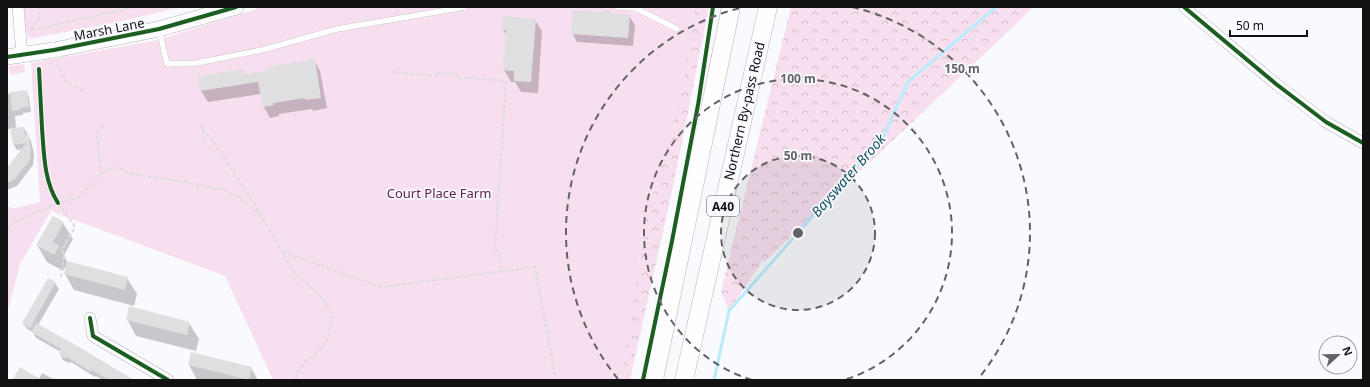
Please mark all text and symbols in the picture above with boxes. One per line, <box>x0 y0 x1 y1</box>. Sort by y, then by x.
scale bar <box>1230 12 1307 38</box>
street label: Marsh Lane <box>72 13 146 45</box>
text: 50 m <box>1236 17 1264 34</box>
street label: Northern By-pass Road <box>719 40 769 182</box>
text: 150 m <box>944 60 980 77</box>
text: 100 m <box>780 70 816 87</box>
water label: Bayswater Brook <box>807 129 890 221</box>
text: 50 m <box>784 147 812 164</box>
park label: Court Place Farm <box>387 184 491 202</box>
road number: A40 <box>707 196 739 216</box>
centre of rings <box>791 226 805 240</box>
north arrow <box>1318 335 1358 375</box>
text: N <box>1339 344 1356 358</box>

